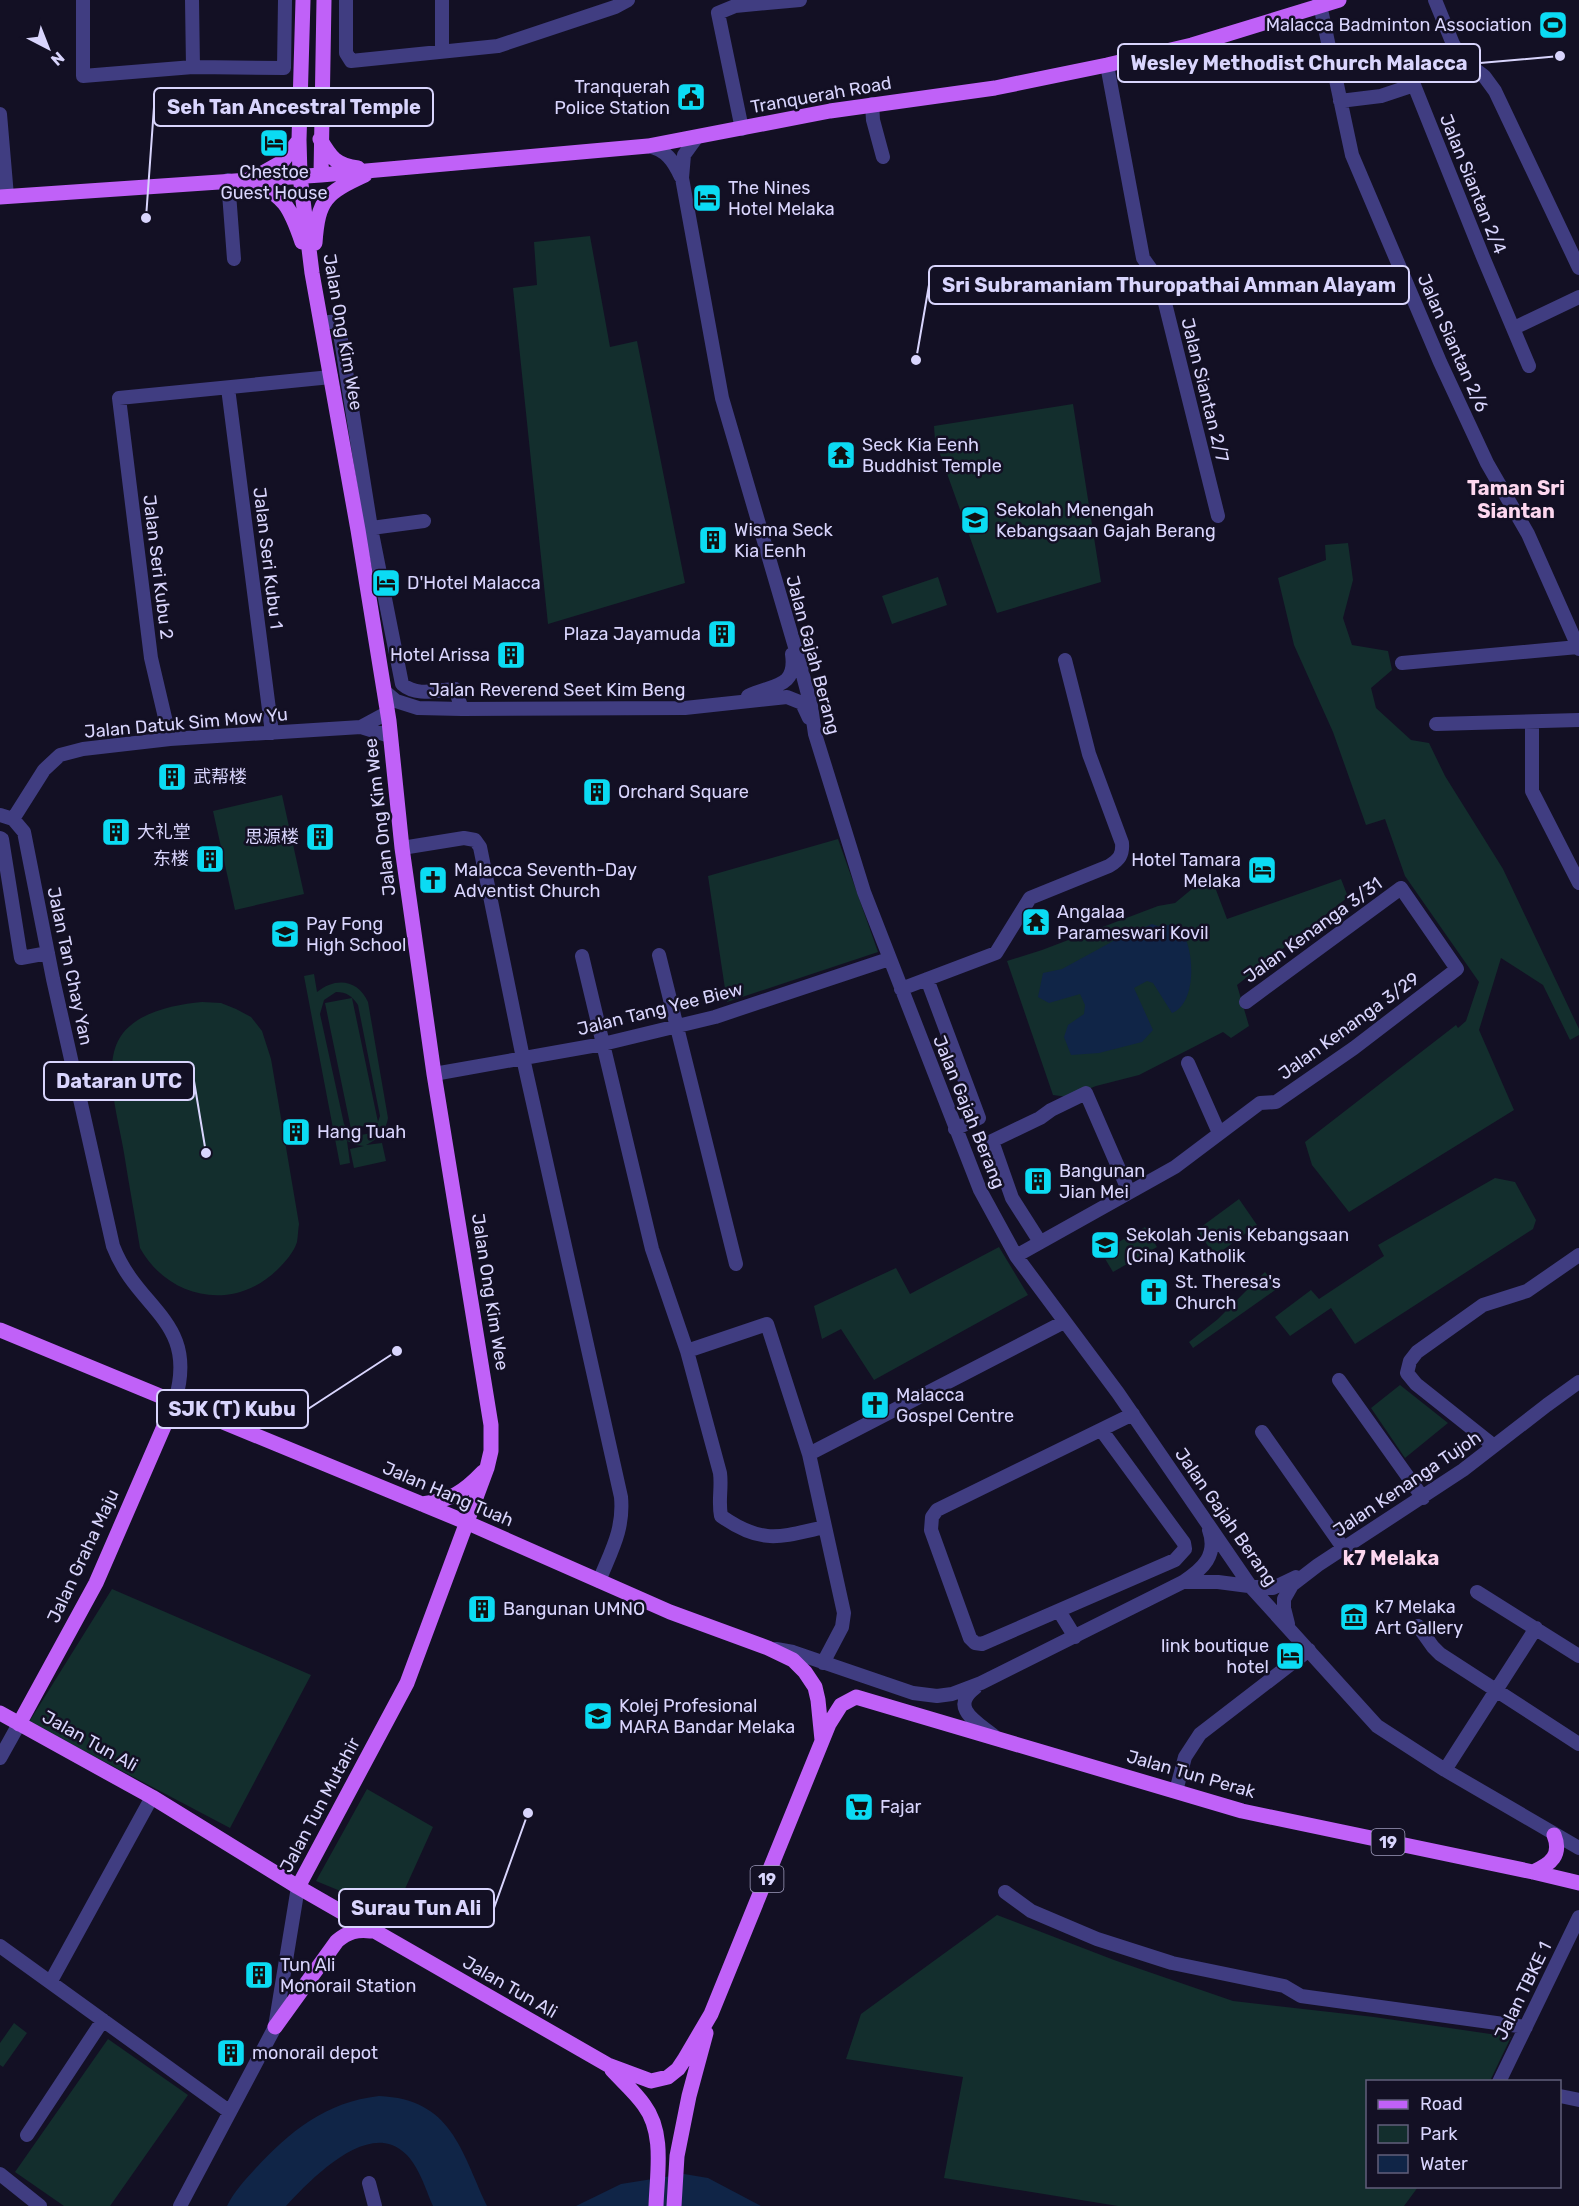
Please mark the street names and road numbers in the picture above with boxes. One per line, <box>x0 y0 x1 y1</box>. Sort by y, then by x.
street label: Tranquerah Road <box>749 72 893 118</box>
street label: Jalan Siantan 2/4 <box>1435 111 1511 257</box>
street label: Jalan Ong Kim Wee <box>318 252 368 412</box>
street label: Jalan Siantan 2/6 <box>1413 271 1493 415</box>
street label: Jalan Siantan 2/7 <box>1176 316 1234 464</box>
street label: Jalan Seri Kubu 1 <box>248 486 288 630</box>
street label: Jalan Seri Kubu 2 <box>138 493 178 641</box>
street label: Jalan Gajah Berang <box>781 573 845 737</box>
street label: Jalan Reverend Seet Kim Beng <box>429 679 685 701</box>
street label: Jalan Datuk Sim Mow Yu <box>83 703 289 743</box>
street label: Jalan Ong Kim Wee <box>359 737 401 897</box>
street label: Jalan Kenanga 3/31 <box>1239 872 1387 988</box>
street label: Jalan Tan Chay Yan <box>42 885 98 1047</box>
street label: Jalan Kenanga 3/29 <box>1274 968 1424 1084</box>
street label: Jalan Tang Yee Biew <box>575 978 745 1040</box>
street label: Jalan Gajah Berang <box>928 1032 1010 1192</box>
street label: Jalan Ong Kim Wee <box>467 1212 513 1372</box>
street label: Jalan Kenanga Tujoh <box>1329 1426 1485 1542</box>
street label: Jalan Gajah Berang <box>1170 1444 1282 1590</box>
street label: Jalan Hang Tuah <box>379 1457 517 1531</box>
street label: Jalan Graha Maju <box>42 1486 124 1626</box>
street label: Jalan Tun Ali <box>38 1706 142 1776</box>
street label: Jalan Tun Mutahir <box>275 1734 365 1876</box>
street label: Jalan Tun Perak <box>1124 1745 1259 1803</box>
road number: 19 <box>1372 1829 1404 1855</box>
road number: 19 <box>750 1866 783 1892</box>
street label: Jalan TBKE 1 <box>1490 1938 1556 2044</box>
street label: Jalan Tun Ali <box>459 1951 561 2023</box>

